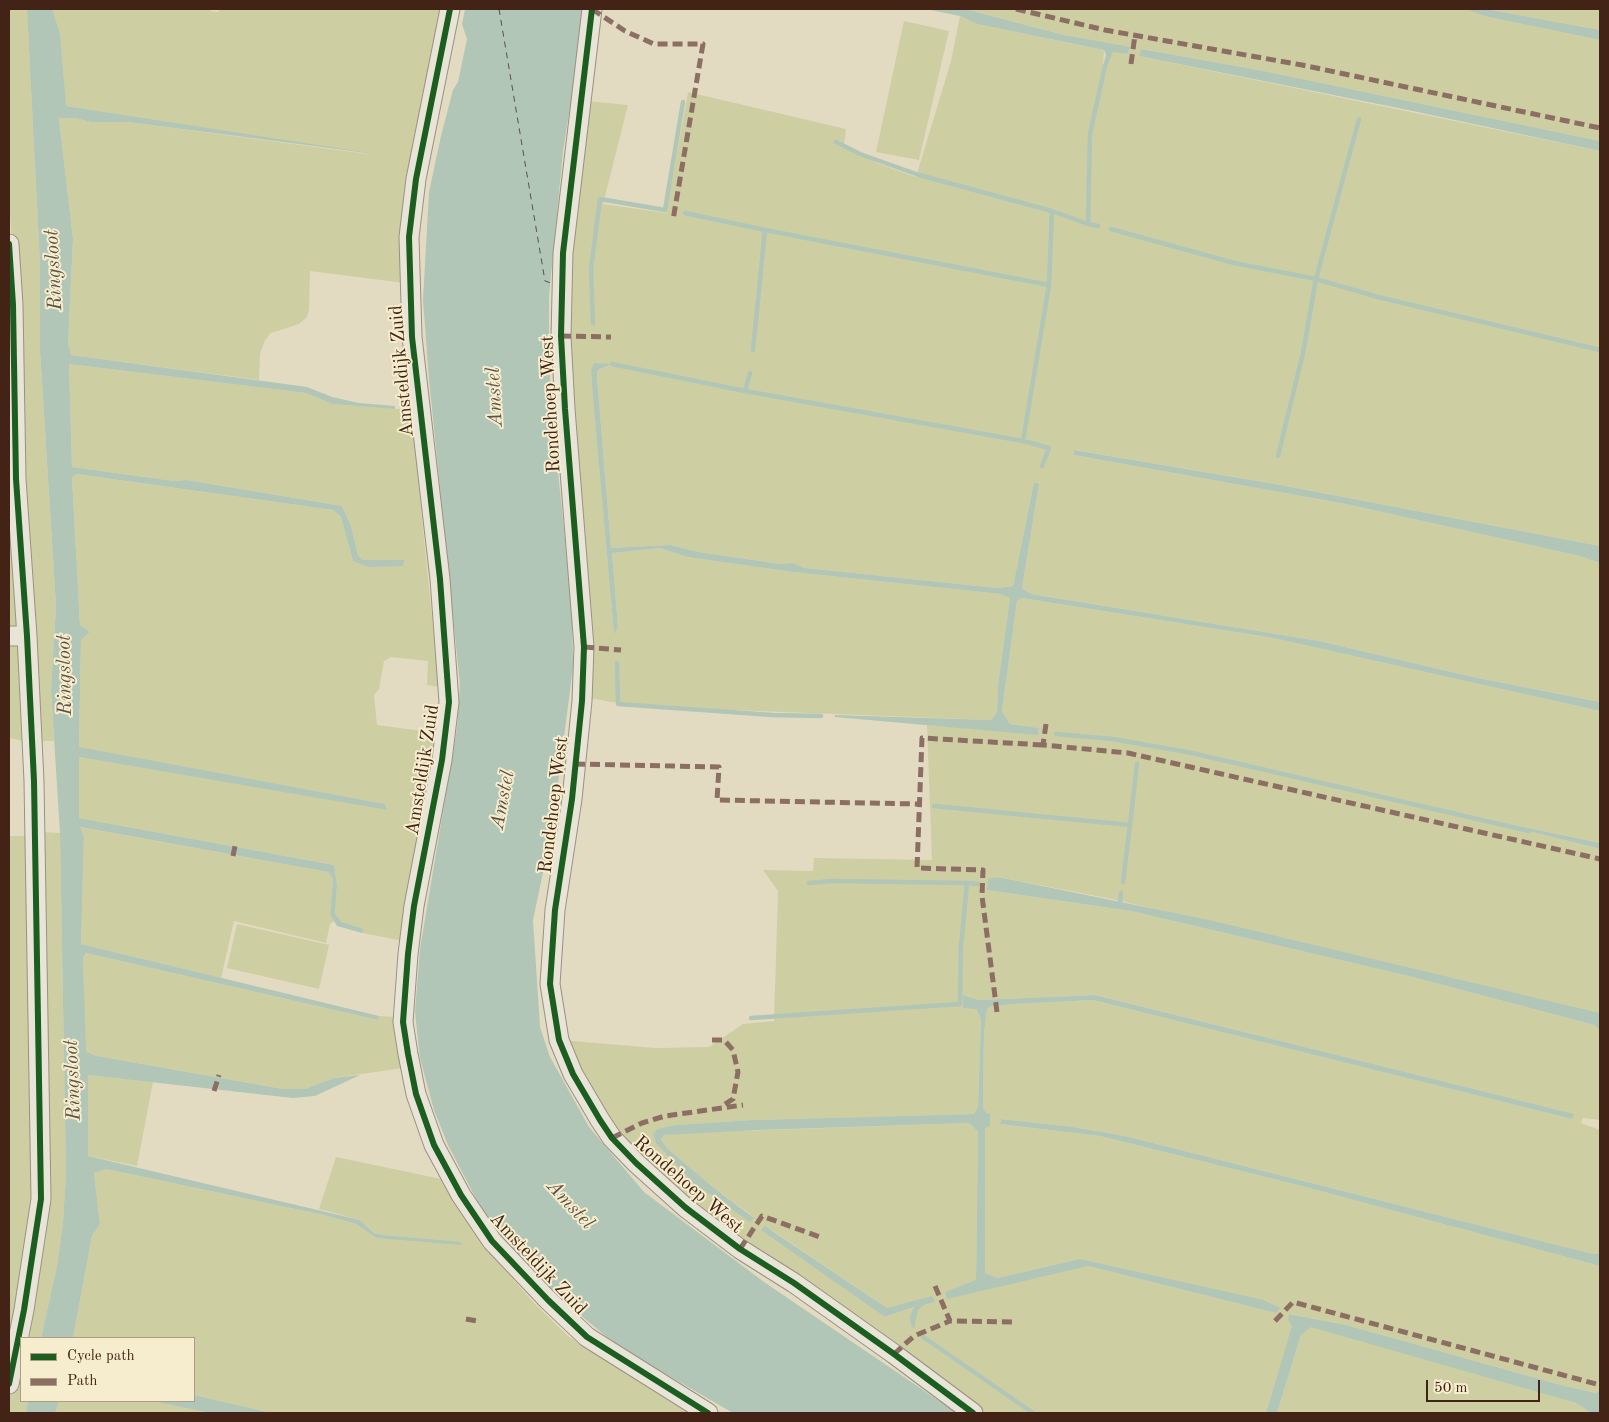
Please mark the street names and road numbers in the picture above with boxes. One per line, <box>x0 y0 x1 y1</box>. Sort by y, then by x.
street label: Amsteldijk Zuid <box>385 304 419 438</box>
street label: Rondehoep West <box>536 335 566 473</box>
street label: Amsteldijk Zuid <box>401 703 445 837</box>
street label: Rondehoep West <box>534 735 574 875</box>
street label: Rondehoep West <box>629 1131 747 1239</box>
street label: Amsteldijk Zuid <box>485 1208 591 1320</box>

